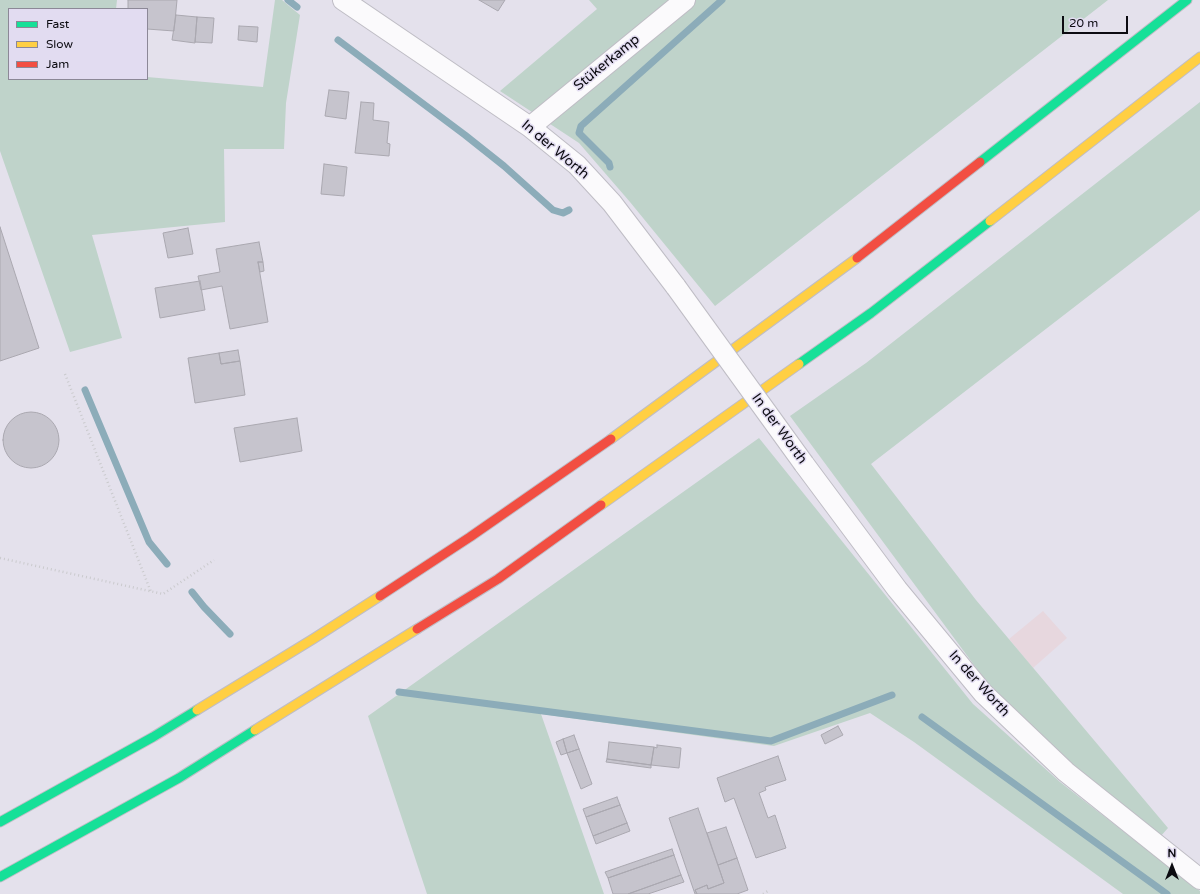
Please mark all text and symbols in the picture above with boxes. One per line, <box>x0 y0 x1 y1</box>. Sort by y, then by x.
legend <box>8 8 148 80</box>
scale bar <box>1064 8 1130 34</box>
text: 20 m <box>1069 16 1098 30</box>
text: Fast <box>46 17 69 31</box>
street label: Stükerkamp <box>571 31 643 95</box>
text: Slow <box>46 37 73 51</box>
text: Jam <box>46 57 69 71</box>
street label: In der Worth <box>518 117 592 183</box>
street label: In der Worth <box>748 390 810 468</box>
street label: In der Worth <box>945 648 1013 720</box>
north arrow <box>1152 846 1192 886</box>
text: N <box>1168 847 1176 860</box>

